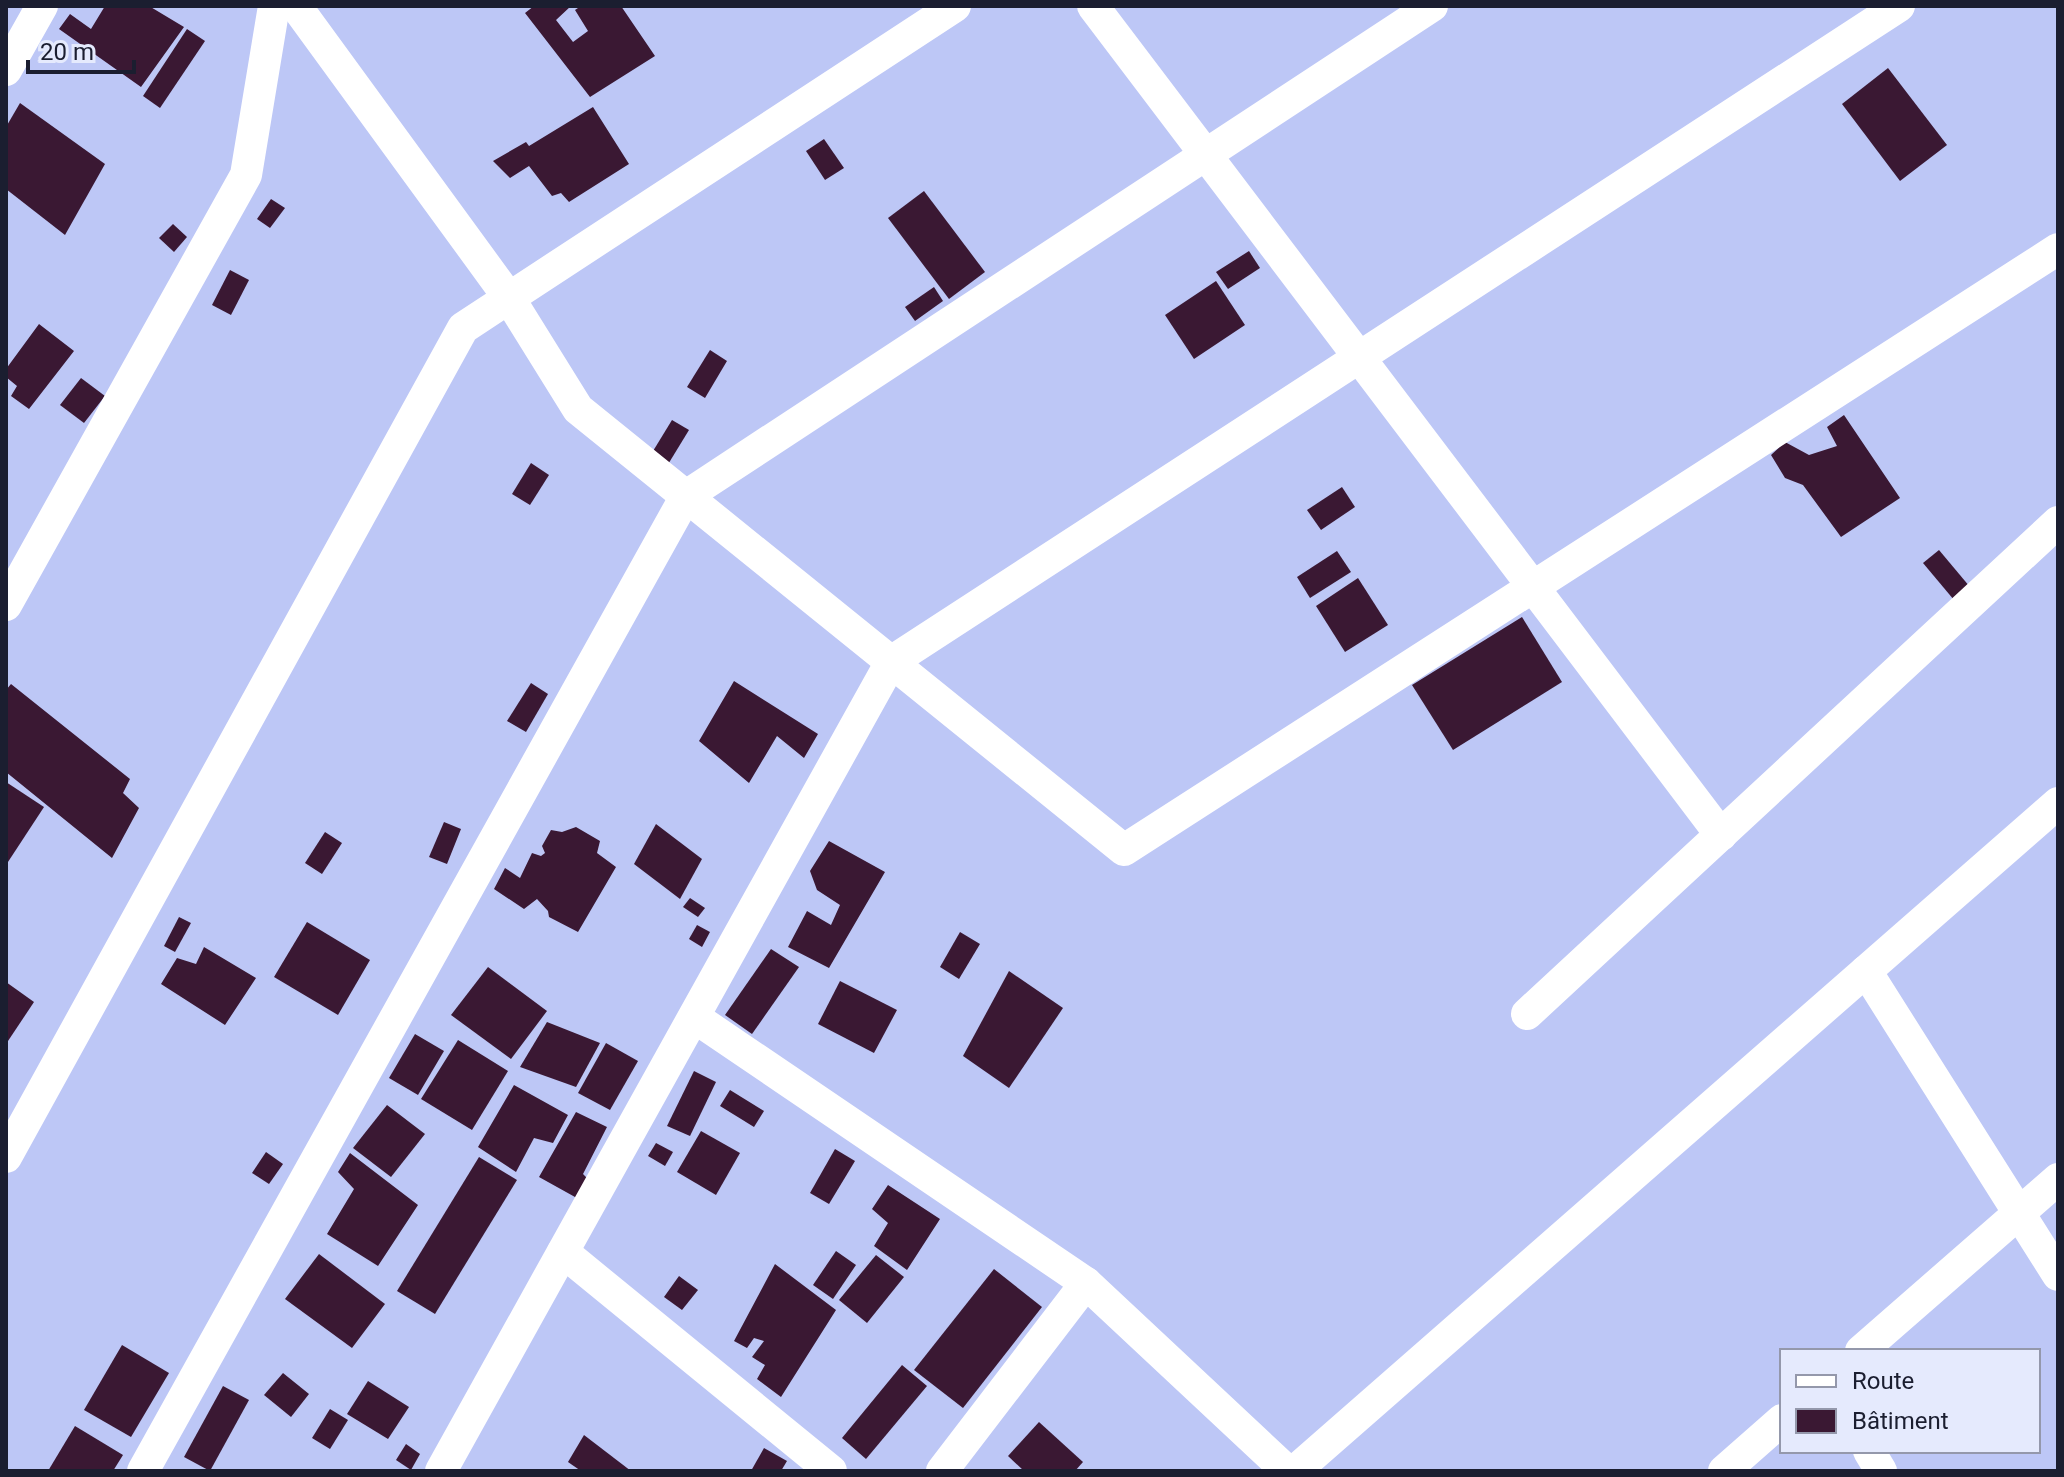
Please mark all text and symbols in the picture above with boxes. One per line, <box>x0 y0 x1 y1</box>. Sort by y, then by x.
scale bar <box>28 24 134 74</box>
text: 20 m <box>40 38 94 66</box>
legend <box>1780 1349 2040 1453</box>
text: Route <box>1852 1367 1914 1395</box>
text: Bâtiment <box>1852 1407 1949 1435</box>

